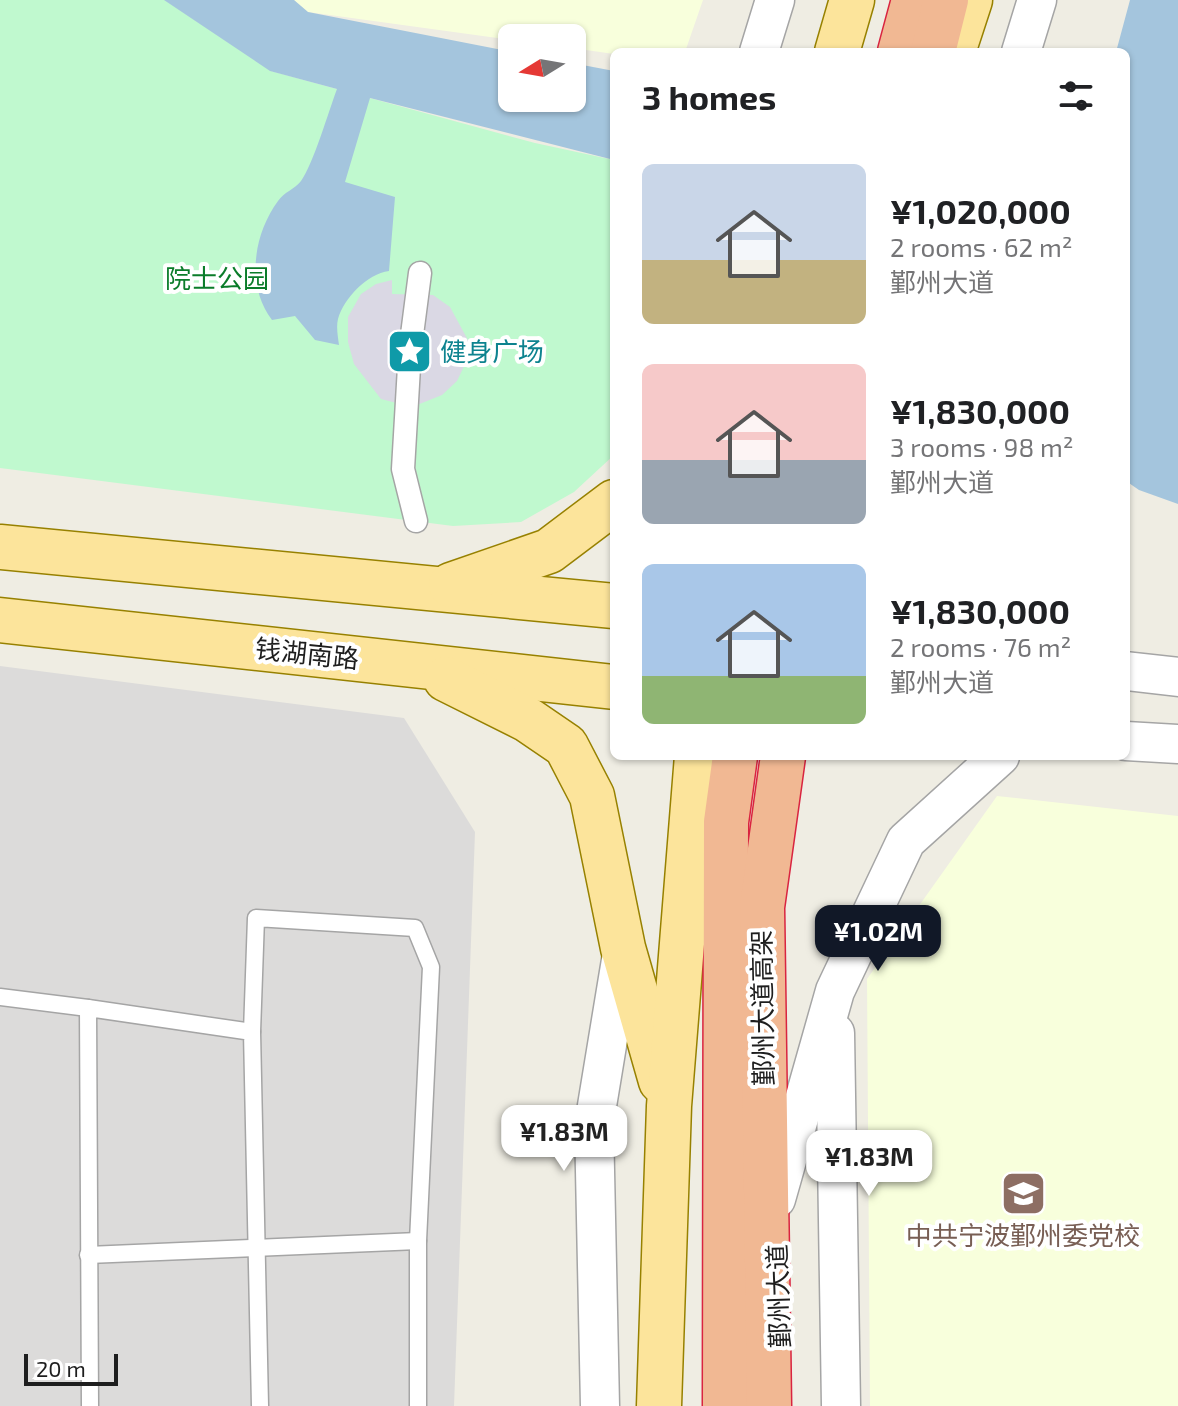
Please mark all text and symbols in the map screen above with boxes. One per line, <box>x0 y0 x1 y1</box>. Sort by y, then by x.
north arrow <box>498 24 586 112</box>
map controls <box>498 24 586 112</box>
icon: filters <box>1054 74 1098 118</box>
text: 3 homes <box>642 76 776 117</box>
text: ¥1,020,000 <box>890 190 1071 231</box>
icon: home <box>706 196 802 292</box>
text: 2 rooms · 62 m² <box>890 231 1073 262</box>
park label: 院士公园 <box>165 262 269 293</box>
text: 鄞州大道 <box>890 266 994 297</box>
place icon: 健身广场 <box>385 328 433 376</box>
place label: 健身广场 <box>440 335 544 366</box>
text: ¥1,830,000 <box>890 390 1070 431</box>
icon: home <box>706 396 802 492</box>
text: 3 rooms · 98 m² <box>890 431 1074 462</box>
text: 鄞州大道 <box>890 466 994 497</box>
text: ¥1,830,000 <box>890 590 1070 631</box>
icon: home <box>706 596 802 692</box>
text: 2 rooms · 76 m² <box>890 631 1071 662</box>
street label: 钱湖南路 <box>254 632 360 673</box>
text: 鄞州大道 <box>890 666 994 697</box>
pin: ¥1.02M <box>813 905 943 973</box>
text: ¥1.02M <box>833 915 923 946</box>
street label: 鄞州大道高架 <box>745 930 778 1086</box>
pin: ¥1.83M <box>499 1105 629 1173</box>
text: ¥1.83M <box>519 1115 609 1146</box>
pin: ¥1.83M <box>804 1130 934 1198</box>
text: ¥1.83M <box>824 1140 914 1171</box>
school or university icon: 中共宁波鄞州委党校 <box>999 1169 1047 1217</box>
place label: 中共宁波鄞州委党校 <box>906 1219 1140 1250</box>
street label: 鄞州大道 <box>760 1244 795 1349</box>
scale bar <box>24 1350 118 1386</box>
text: 20 m <box>36 1355 86 1381</box>

